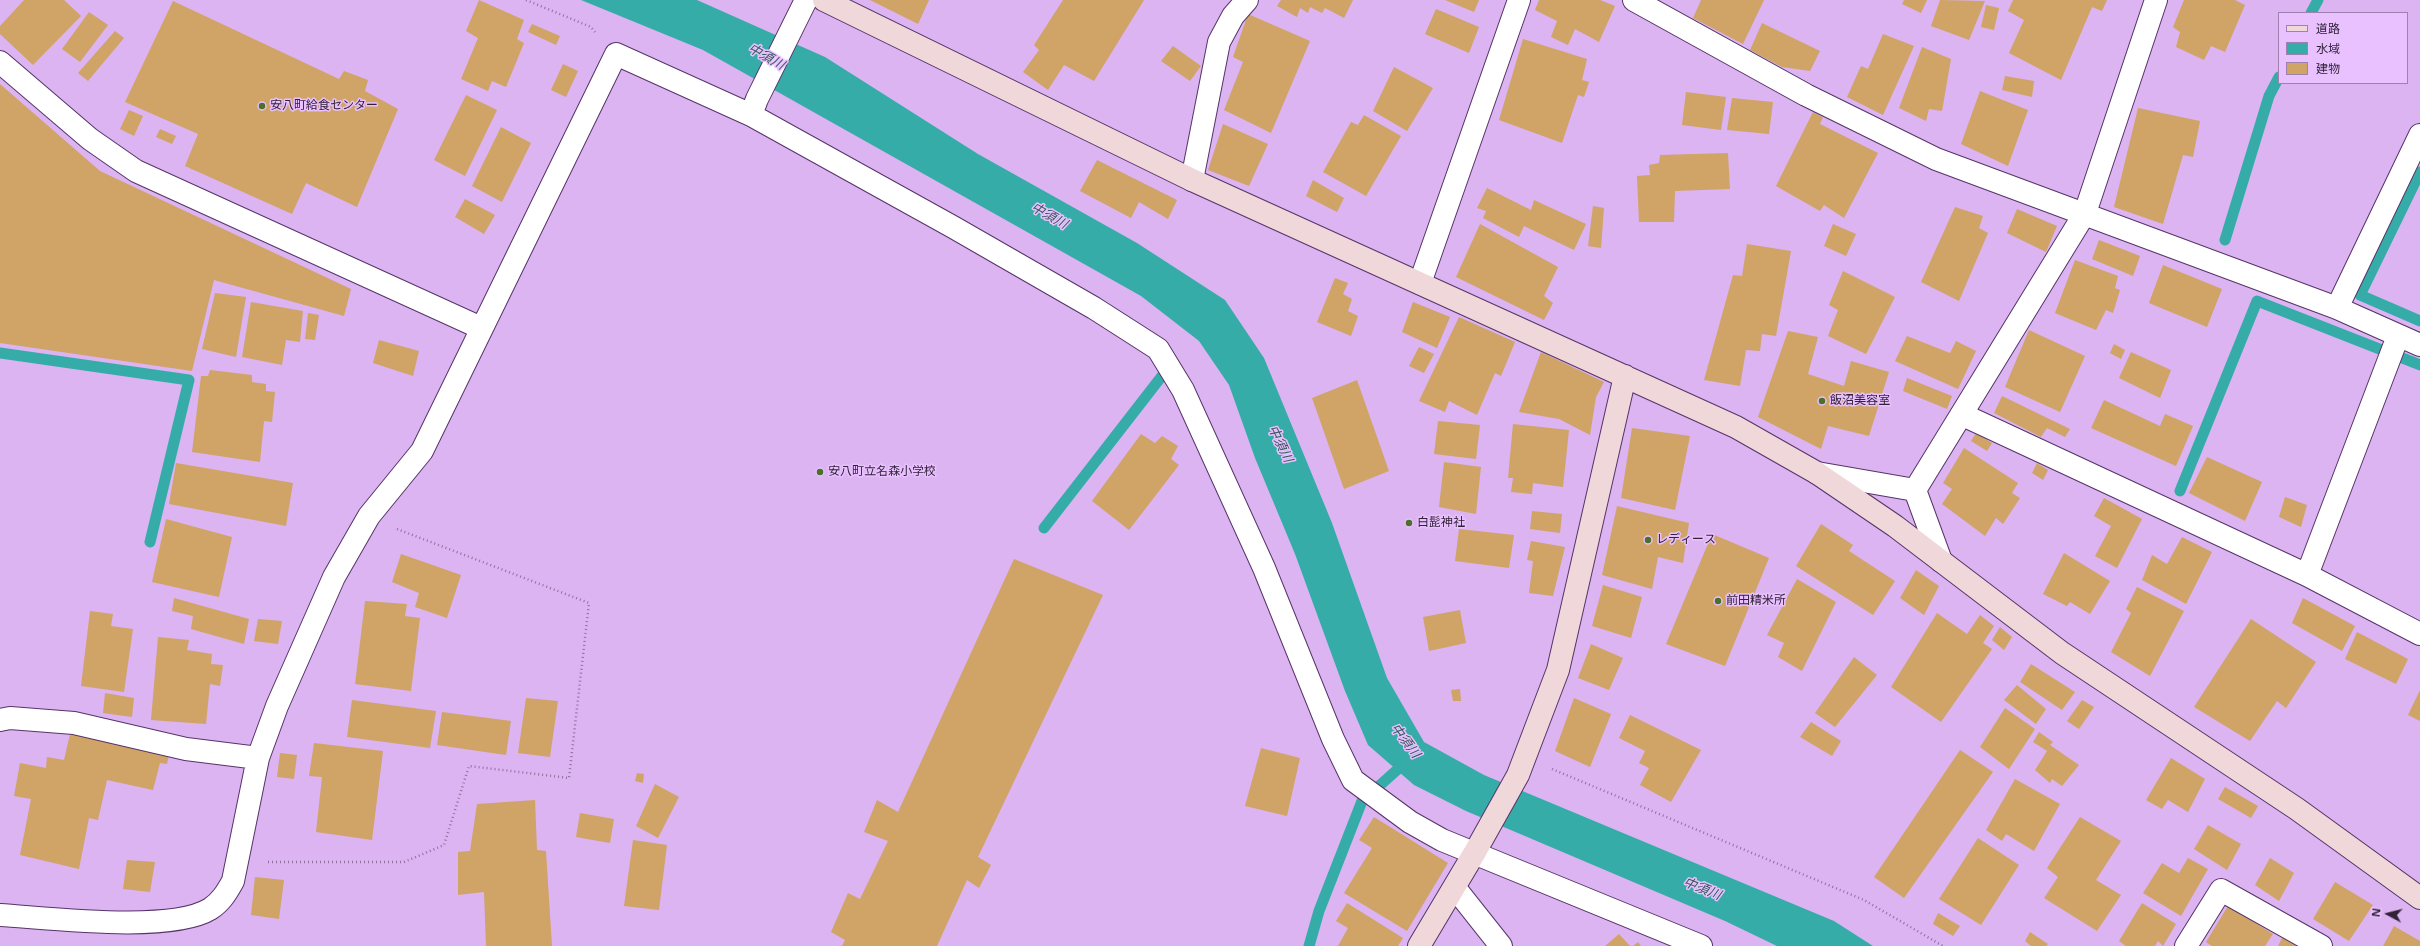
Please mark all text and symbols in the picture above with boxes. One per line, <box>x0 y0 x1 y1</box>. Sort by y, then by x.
legend <box>2278 12 2408 84</box>
text: 道路 <box>2316 20 2340 37</box>
text: 水域 <box>2316 40 2340 57</box>
water label: 中須川 <box>745 41 787 73</box>
text: 建物 <box>2316 60 2340 77</box>
place label: 安八町給食センター <box>270 99 378 113</box>
marker: 安八町給食センター <box>257 101 267 111</box>
water label: 中須川 <box>1028 200 1070 232</box>
place label: 飯沼美容室 <box>1830 394 1890 408</box>
marker: 飯沼美容室 <box>1817 396 1827 406</box>
water label: 中須川 <box>1264 423 1296 465</box>
place label: 安八町立名森小学校 <box>828 465 936 479</box>
marker: 安八町立名森小学校 <box>815 467 825 477</box>
place label: 白髭神社 <box>1417 516 1465 530</box>
marker: 白髭神社 <box>1404 518 1414 528</box>
place label: レディース <box>1656 533 1716 547</box>
marker: レディース <box>1643 535 1653 545</box>
place label: 前田精米所 <box>1726 594 1786 608</box>
marker: 前田精米所 <box>1713 596 1723 606</box>
water label: 中須川 <box>1387 721 1423 761</box>
water label: 中須川 <box>1681 874 1723 904</box>
north arrow <box>2368 894 2408 934</box>
text: N <box>2368 907 2384 918</box>

